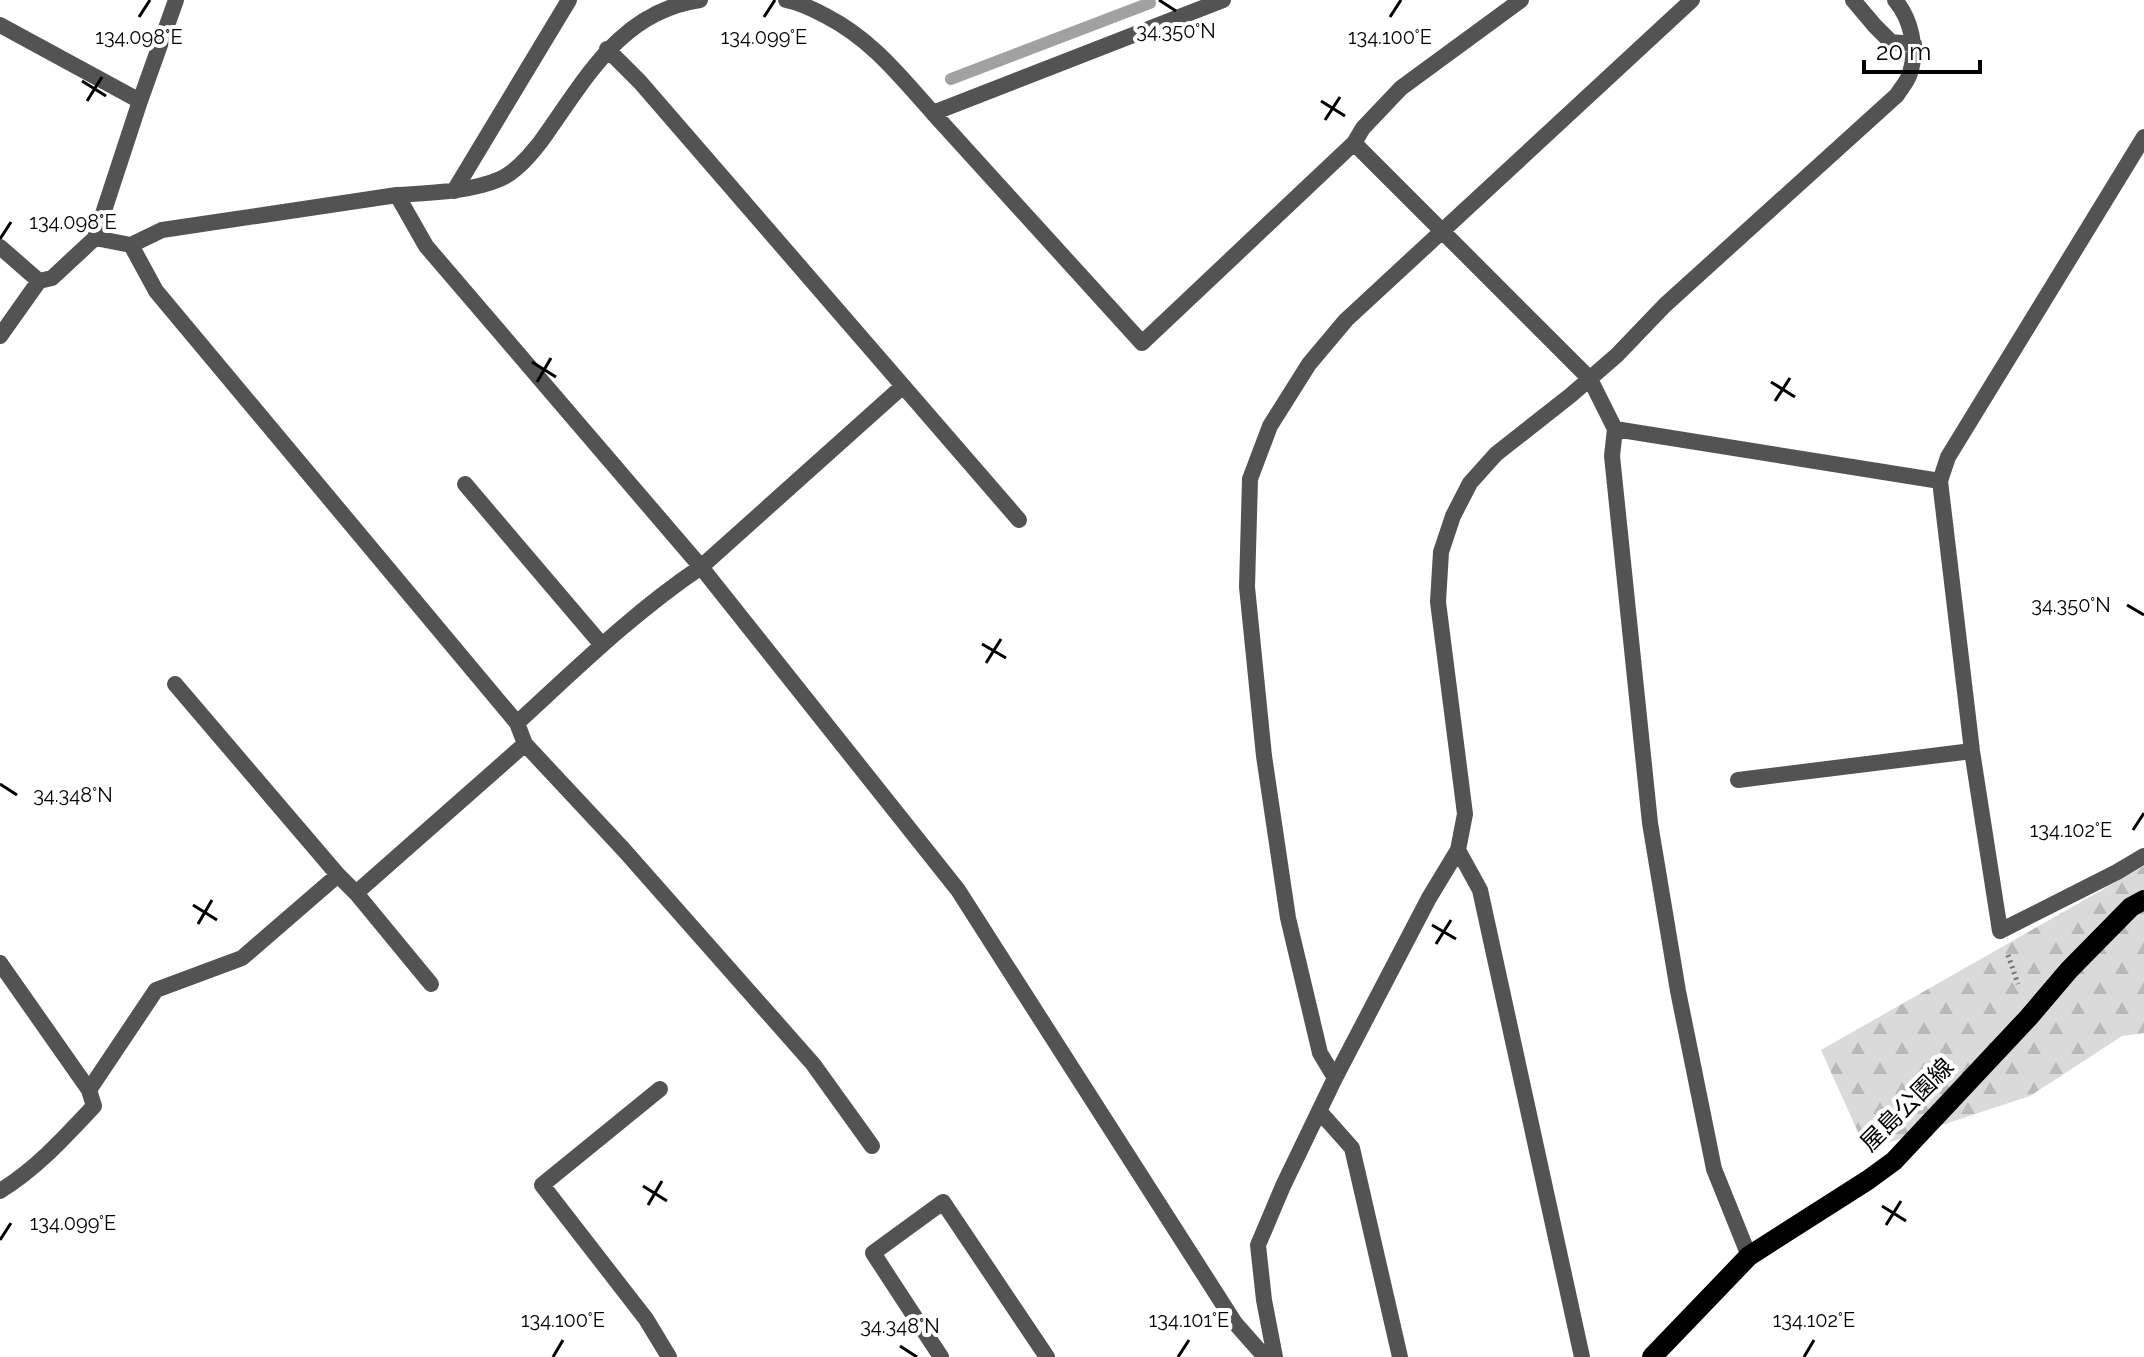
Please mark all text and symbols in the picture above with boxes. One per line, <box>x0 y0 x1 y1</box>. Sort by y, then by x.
text: 34.350°N <box>1136 19 1216 43</box>
scale bar <box>1864 24 1980 74</box>
text: 134.098°E <box>95 25 183 49</box>
text: 134.099°E <box>721 25 807 49</box>
text: 134.100°E <box>1348 25 1432 49</box>
text: 20 m <box>1876 37 1931 66</box>
text: 134.098°E <box>29 210 117 234</box>
text: 34.350°N <box>2031 593 2111 617</box>
text: 34.348°N <box>33 783 113 807</box>
text: 134.102°E <box>2030 818 2112 842</box>
street label: 屋島公園線 <box>1854 1052 1959 1157</box>
text: 134.099°E <box>30 1211 116 1235</box>
text: 134.100°E <box>521 1308 605 1332</box>
text: 134.101°E <box>1149 1308 1229 1332</box>
text: 134.102°E <box>1773 1308 1855 1332</box>
text: 34.348°N <box>860 1314 940 1338</box>

